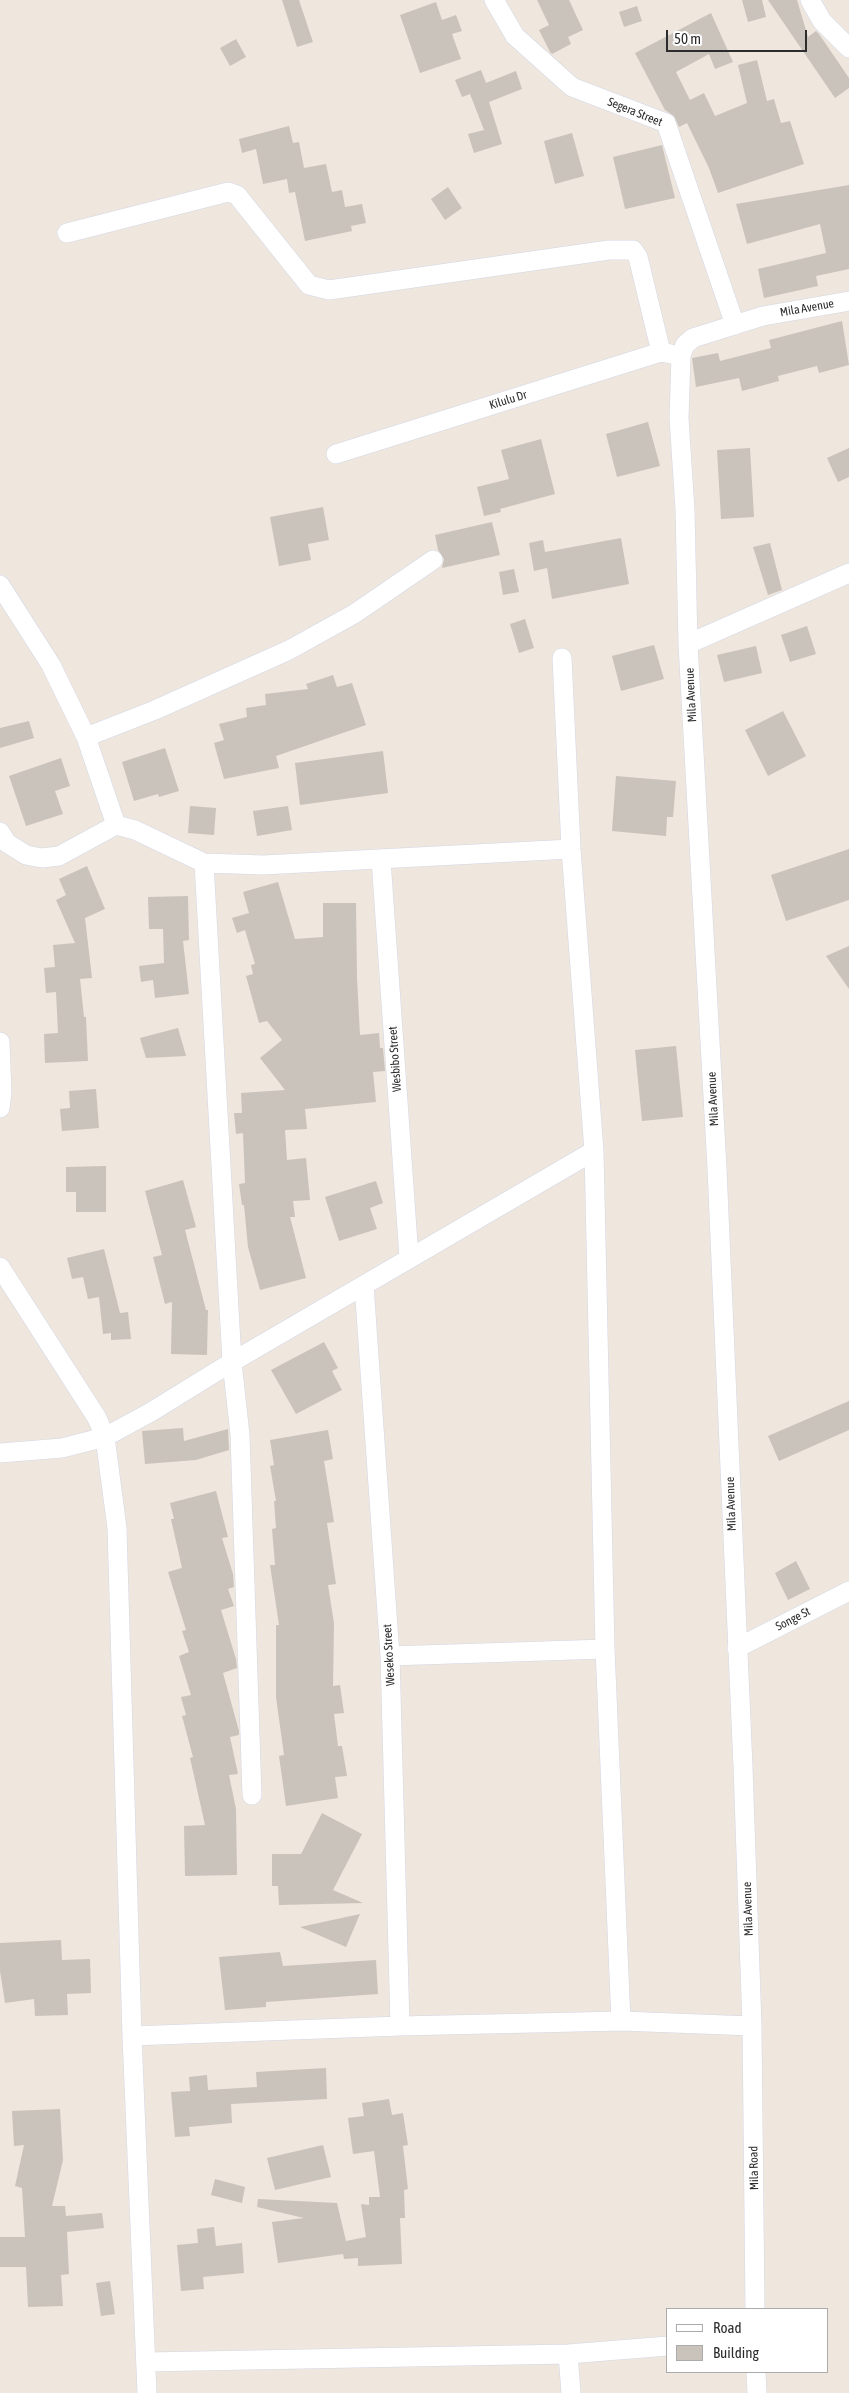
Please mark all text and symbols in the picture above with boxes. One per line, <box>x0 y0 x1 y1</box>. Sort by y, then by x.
scale bar <box>669 20 810 52</box>
text: 50 m <box>674 30 701 47</box>
street label: Segera Street <box>606 95 664 129</box>
street label: Mila Avenue <box>779 296 835 320</box>
street label: Kilulu Dr <box>487 387 529 413</box>
street label: Mila Avenue <box>682 667 700 723</box>
street label: Wesbibo Street <box>386 1026 404 1092</box>
street label: Mila Avenue <box>704 1071 722 1127</box>
street label: Mila Avenue <box>723 1477 739 1531</box>
street label: Songe St <box>773 1604 813 1634</box>
street label: Weseko Street <box>380 1624 398 1686</box>
street label: Mila Avenue <box>740 1882 756 1936</box>
street label: Mila Road <box>746 2146 762 2190</box>
legend <box>666 2308 829 2373</box>
text: Road <box>713 2319 742 2336</box>
text: Building <box>713 2344 759 2361</box>

